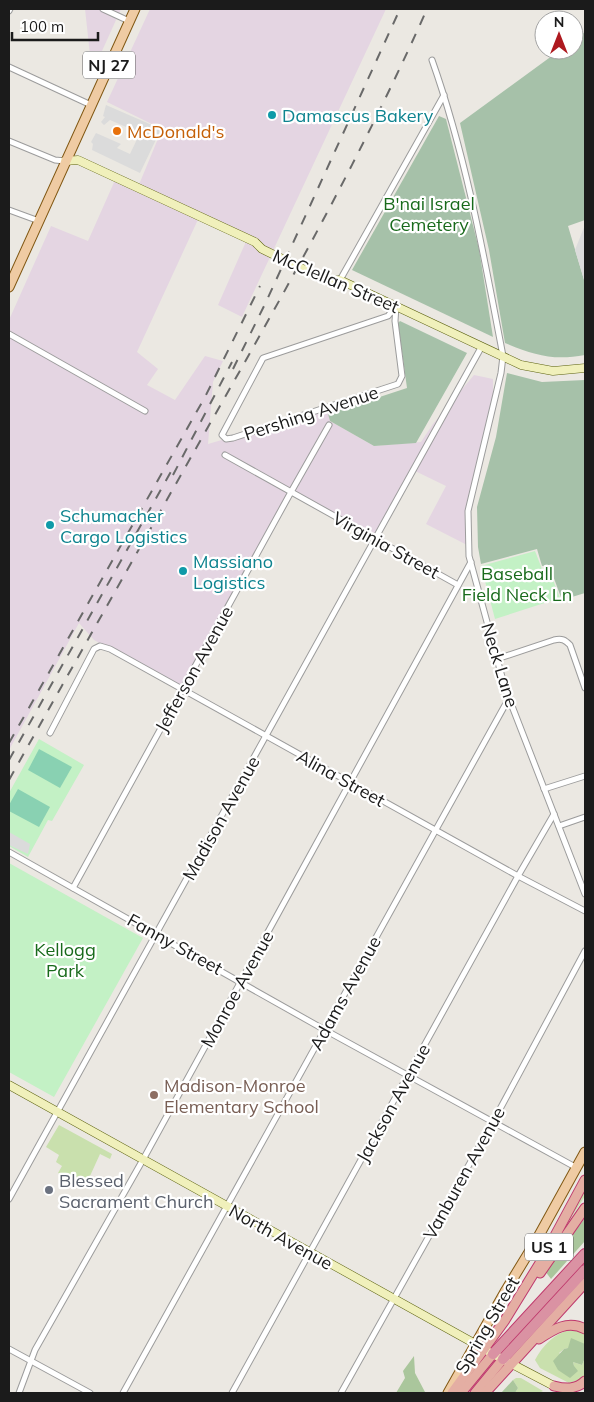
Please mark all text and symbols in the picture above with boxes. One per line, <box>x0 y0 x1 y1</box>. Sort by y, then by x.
scale bar <box>12 10 99 42</box>
north arrow <box>534 10 584 60</box>
text: N <box>554 13 564 31</box>
text: 100 m <box>20 17 64 36</box>
road number: NJ 27 <box>83 52 135 78</box>
place label: Damascus Bakery <box>282 104 434 127</box>
marker: Damascus Bakery <box>266 109 278 121</box>
place label: McDonald's <box>127 120 224 143</box>
marker: McDonald's <box>111 125 123 137</box>
park label: B'nai Israel Cemetery <box>383 192 475 236</box>
street label: McClellan Street <box>269 244 403 318</box>
street label: Pershing Avenue <box>241 380 381 446</box>
place label: Schumacher Cargo Logistics <box>60 504 188 548</box>
street label: Virginia Street <box>329 506 443 584</box>
marker: Schumacher Cargo Logistics <box>44 519 56 531</box>
place label: Massiano Logistics <box>193 550 273 594</box>
park label: Baseball Field Neck Ln <box>462 562 572 606</box>
marker: Massiano Logistics <box>177 565 189 577</box>
street label: Jefferson Avenue <box>150 602 238 736</box>
street label: Neck Lane <box>476 620 524 710</box>
street label: Alina Street <box>293 744 389 812</box>
street label: Madison Avenue <box>177 752 265 884</box>
street label: Fanny Street <box>123 908 227 980</box>
street label: Monroe Avenue <box>195 927 279 1051</box>
street label: Adams Avenue <box>304 932 386 1054</box>
park label: Kellogg Park <box>34 938 96 982</box>
street label: Jackson Avenue <box>351 1040 435 1166</box>
place label: Madison-Monroe Elementary School <box>164 1074 319 1118</box>
marker: Madison-Monroe Elementary School <box>148 1089 160 1101</box>
street label: Vanburen Avenue <box>418 1103 510 1243</box>
place label: Blessed Sacrament Church <box>59 1169 213 1213</box>
marker: Blessed Sacrament Church <box>43 1184 55 1196</box>
street label: North Avenue <box>225 1199 337 1275</box>
road number: US 1 <box>525 1234 573 1260</box>
street label: Spring Street <box>450 1272 524 1378</box>

